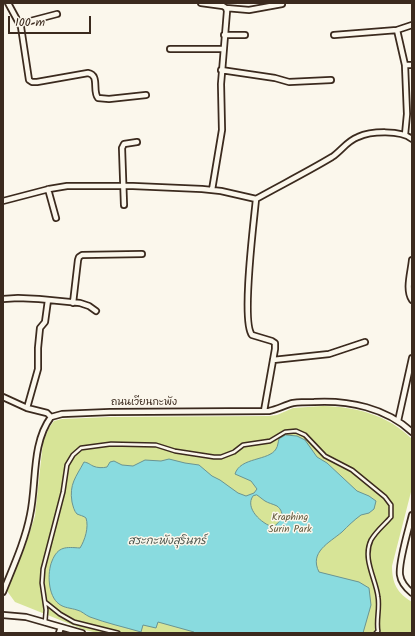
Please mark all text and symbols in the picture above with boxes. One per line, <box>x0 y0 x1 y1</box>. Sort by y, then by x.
scale bar <box>10 8 93 34</box>
text: 100 m <box>15 13 45 32</box>
street label: ถนนเวียนกะพัง <box>111 397 177 409</box>
park label: Kraphing Surin Park <box>268 512 312 536</box>
water label: สระกะพังสุรินทร์ <box>128 535 206 549</box>

